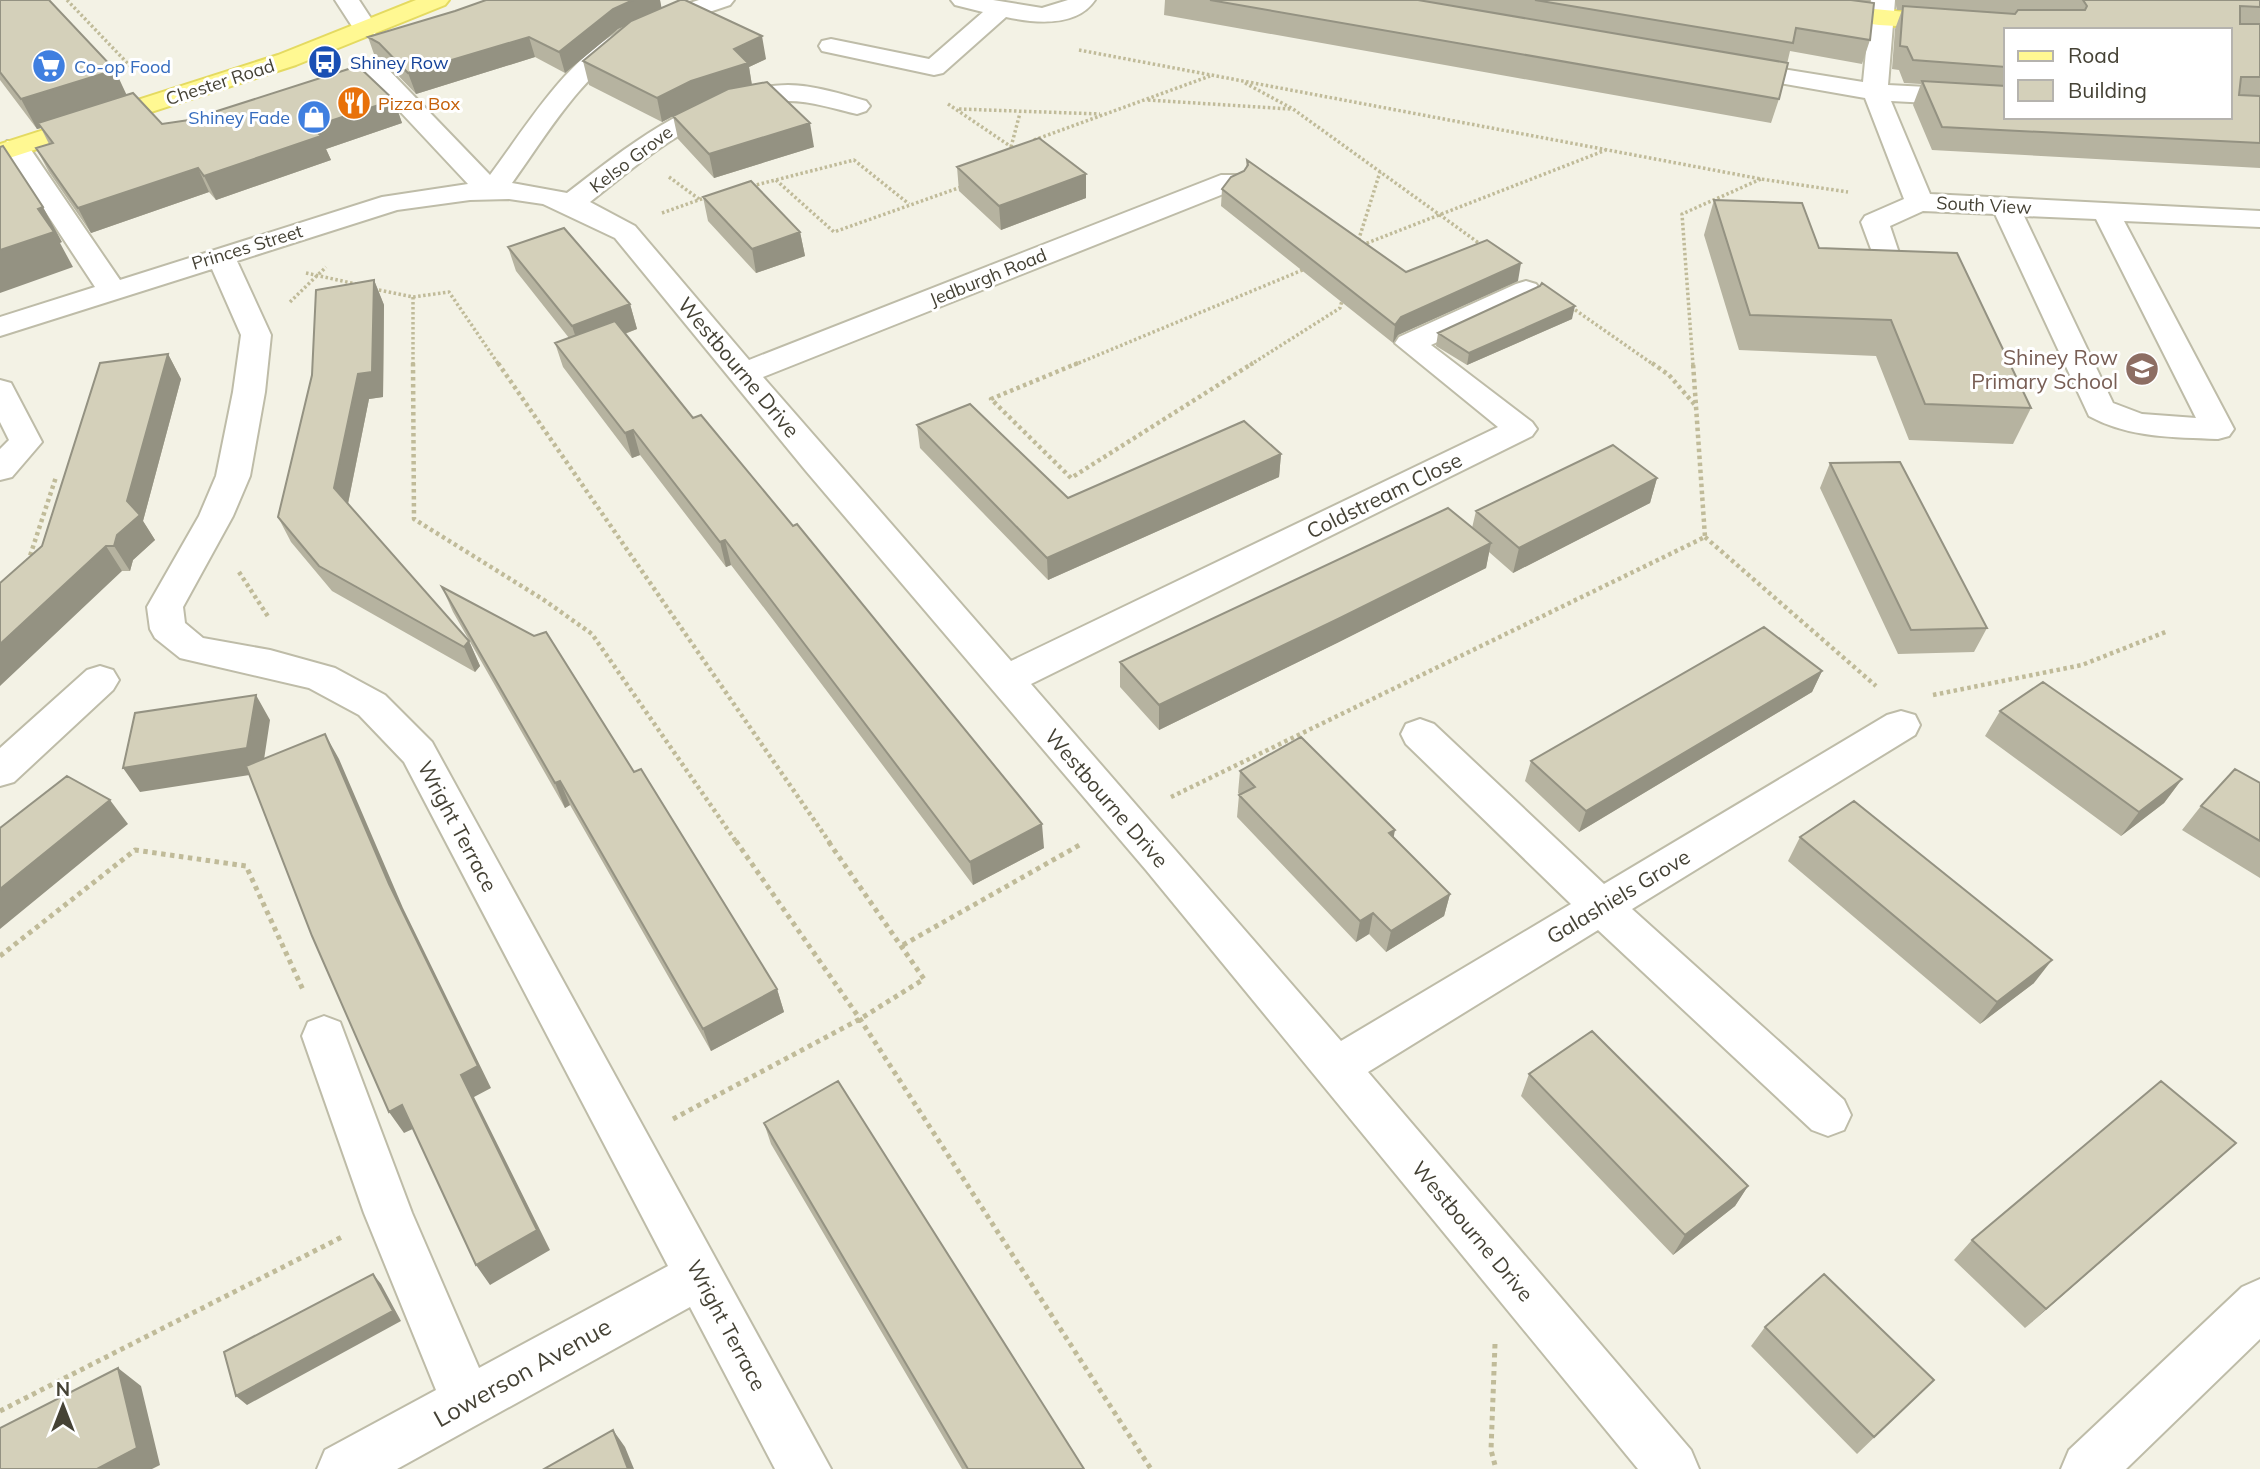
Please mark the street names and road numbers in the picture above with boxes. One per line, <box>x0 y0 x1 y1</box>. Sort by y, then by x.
street label: Chester Road <box>163 54 277 110</box>
street label: Kelso Grove <box>585 120 677 198</box>
street label: South View <box>1936 191 2033 219</box>
street label: Princes Street <box>189 219 305 275</box>
street label: Jedburgh Road <box>926 243 1050 311</box>
street label: Westbourne Drive <box>673 291 805 443</box>
street label: Coldstream Close <box>1302 446 1466 544</box>
street label: Westbourne Drive <box>1040 723 1174 873</box>
street label: Wright Terrace <box>413 756 503 896</box>
street label: Galashiels Grove <box>1542 843 1694 949</box>
street label: Westbourne Drive <box>1407 1155 1539 1307</box>
street label: Wright Terrace <box>682 1255 772 1395</box>
street label: Lowerson Avenue <box>428 1311 616 1433</box>

